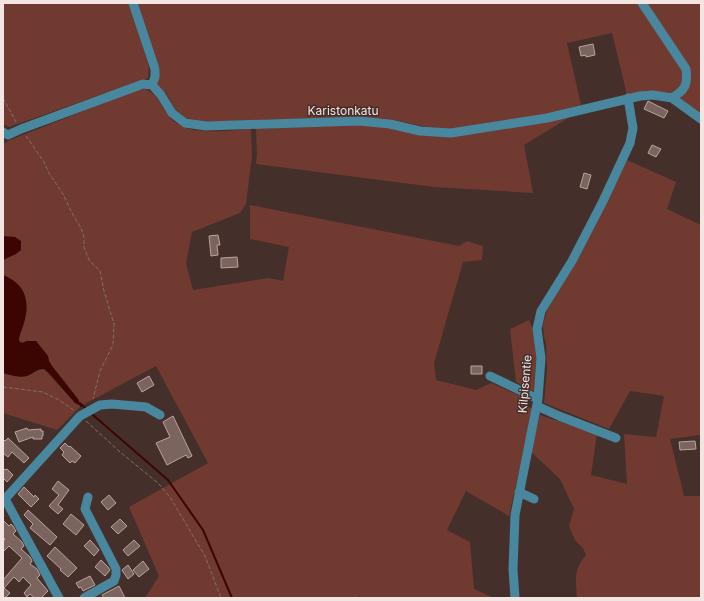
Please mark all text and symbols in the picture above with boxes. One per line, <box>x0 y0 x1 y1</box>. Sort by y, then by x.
street label: Karistonkatu <box>307 103 379 118</box>
street label: Kilpisentie <box>514 354 535 414</box>

